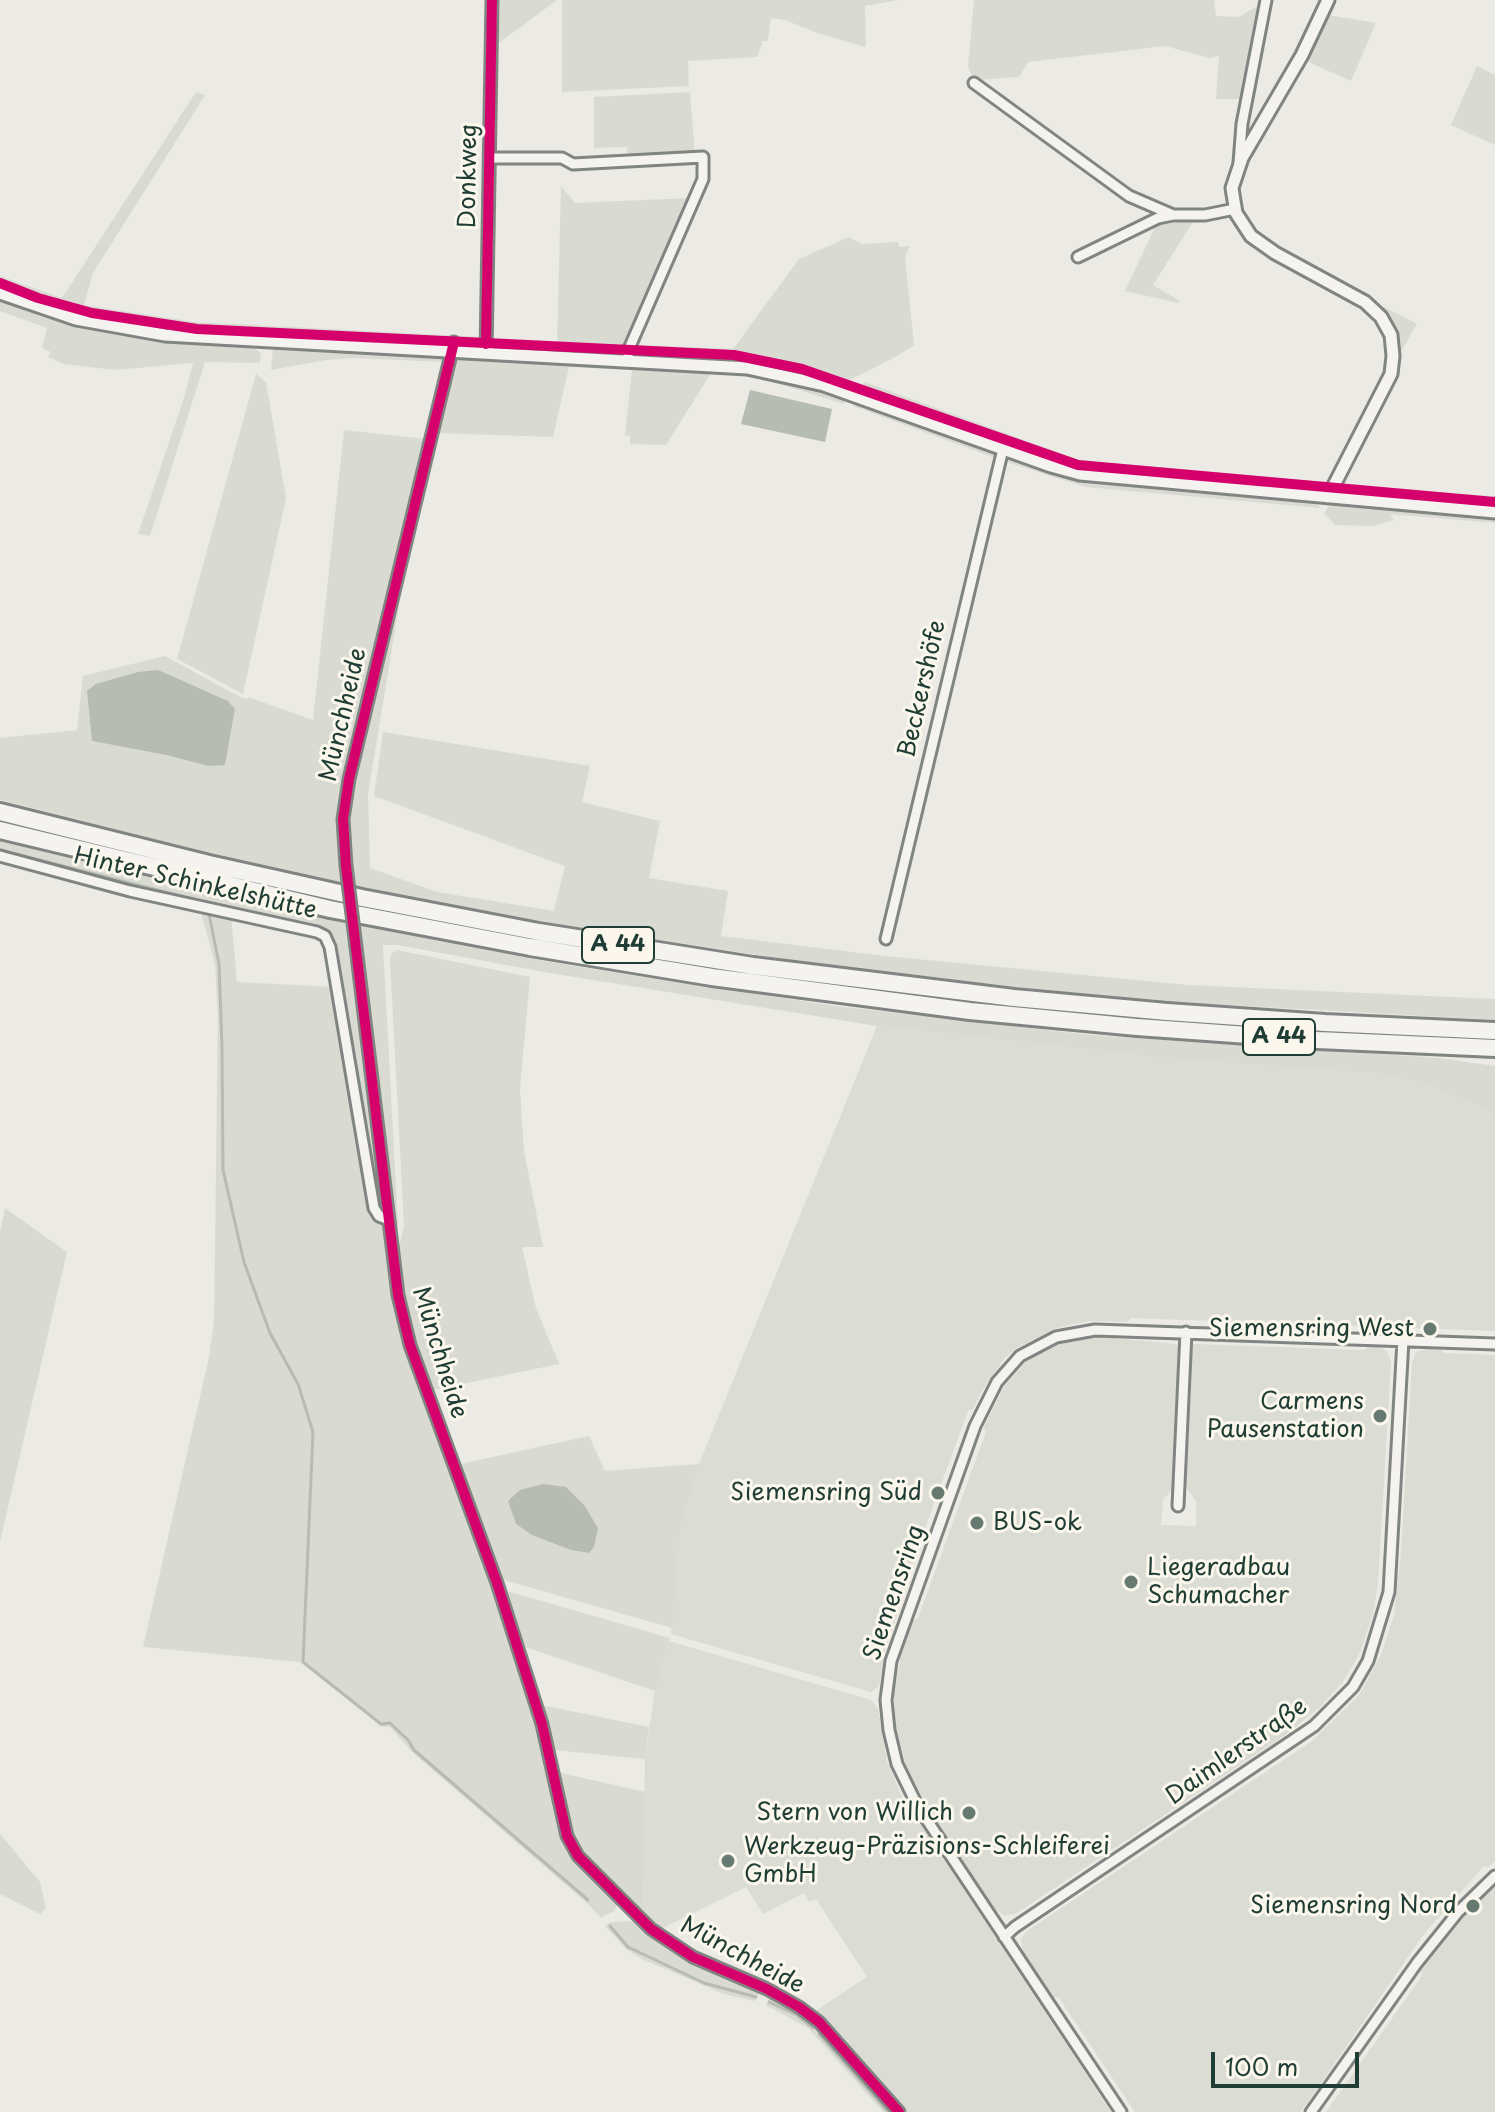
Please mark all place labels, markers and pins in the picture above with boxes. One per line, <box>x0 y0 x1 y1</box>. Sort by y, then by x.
place label: Siemensring West <box>1209 1315 1414 1343</box>
marker: Siemensring West <box>1421 1320 1439 1338</box>
place label: Carmens Pausenstation <box>1207 1388 1364 1444</box>
marker: Carmens Pausenstation <box>1371 1407 1389 1425</box>
place label: Siemensring Süd <box>730 1479 922 1507</box>
marker: Siemensring Süd <box>929 1484 947 1502</box>
place label: BUS-ok <box>993 1509 1082 1537</box>
marker: BUS-ok <box>968 1514 986 1532</box>
place label: Liegeradbau Schumacher <box>1147 1554 1290 1610</box>
marker: Liegeradbau Schumacher <box>1122 1573 1140 1591</box>
place label: Stern von Willich <box>757 1799 953 1827</box>
marker: Stern von Willich <box>960 1804 978 1822</box>
place label: Werkzeug-Präzisions-Schleiferei GmbH <box>744 1833 1110 1889</box>
marker: Werkzeug-Präzisions-Schleiferei GmbH <box>719 1852 737 1870</box>
place label: Siemensring Nord <box>1250 1892 1457 1920</box>
marker: Siemensring Nord <box>1464 1897 1482 1915</box>

